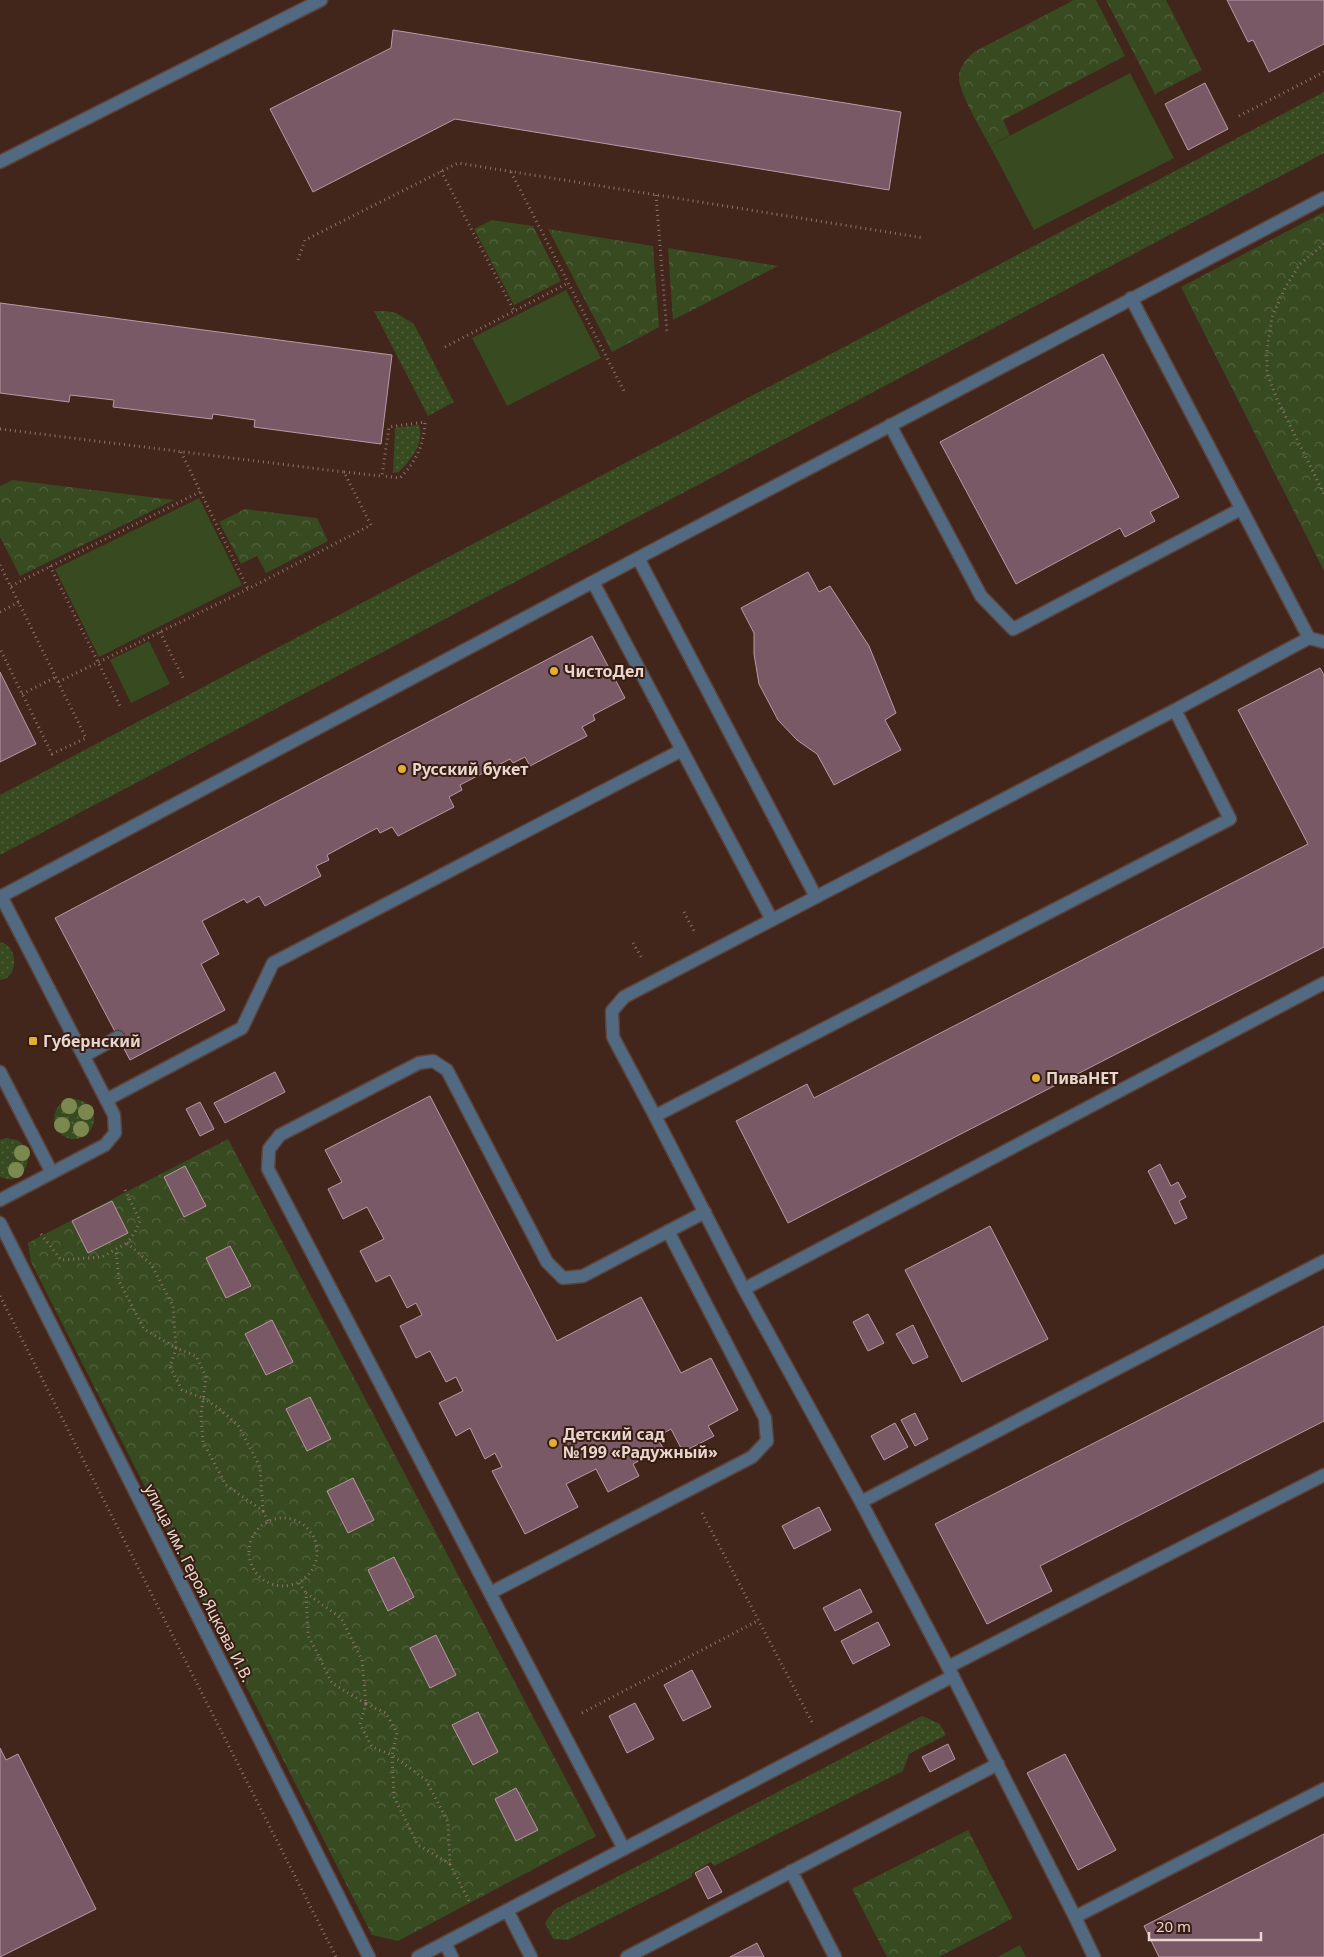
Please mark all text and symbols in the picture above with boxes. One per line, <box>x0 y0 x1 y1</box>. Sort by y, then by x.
place label: ЧистоДел <box>564 660 644 682</box>
marker: ЧистоДел <box>548 665 560 677</box>
place label: Русский букет <box>412 758 528 780</box>
marker: Русский букет <box>396 763 408 775</box>
place label: Губернский <box>43 1030 141 1052</box>
marker: Губернский <box>27 1035 39 1047</box>
place label: ПиваНЕТ <box>1046 1067 1119 1089</box>
marker: ПиваНЕТ <box>1030 1072 1042 1084</box>
place label: Детский сад №199 «Радужный» <box>563 1423 718 1463</box>
marker: Детский сад №199 «Радужный» <box>547 1437 559 1449</box>
street label: улица им. Героя Яцкова И.В. <box>139 1480 259 1686</box>
scale bar <box>1149 1910 1262 1942</box>
text: 20 m <box>1156 1916 1191 1936</box>

